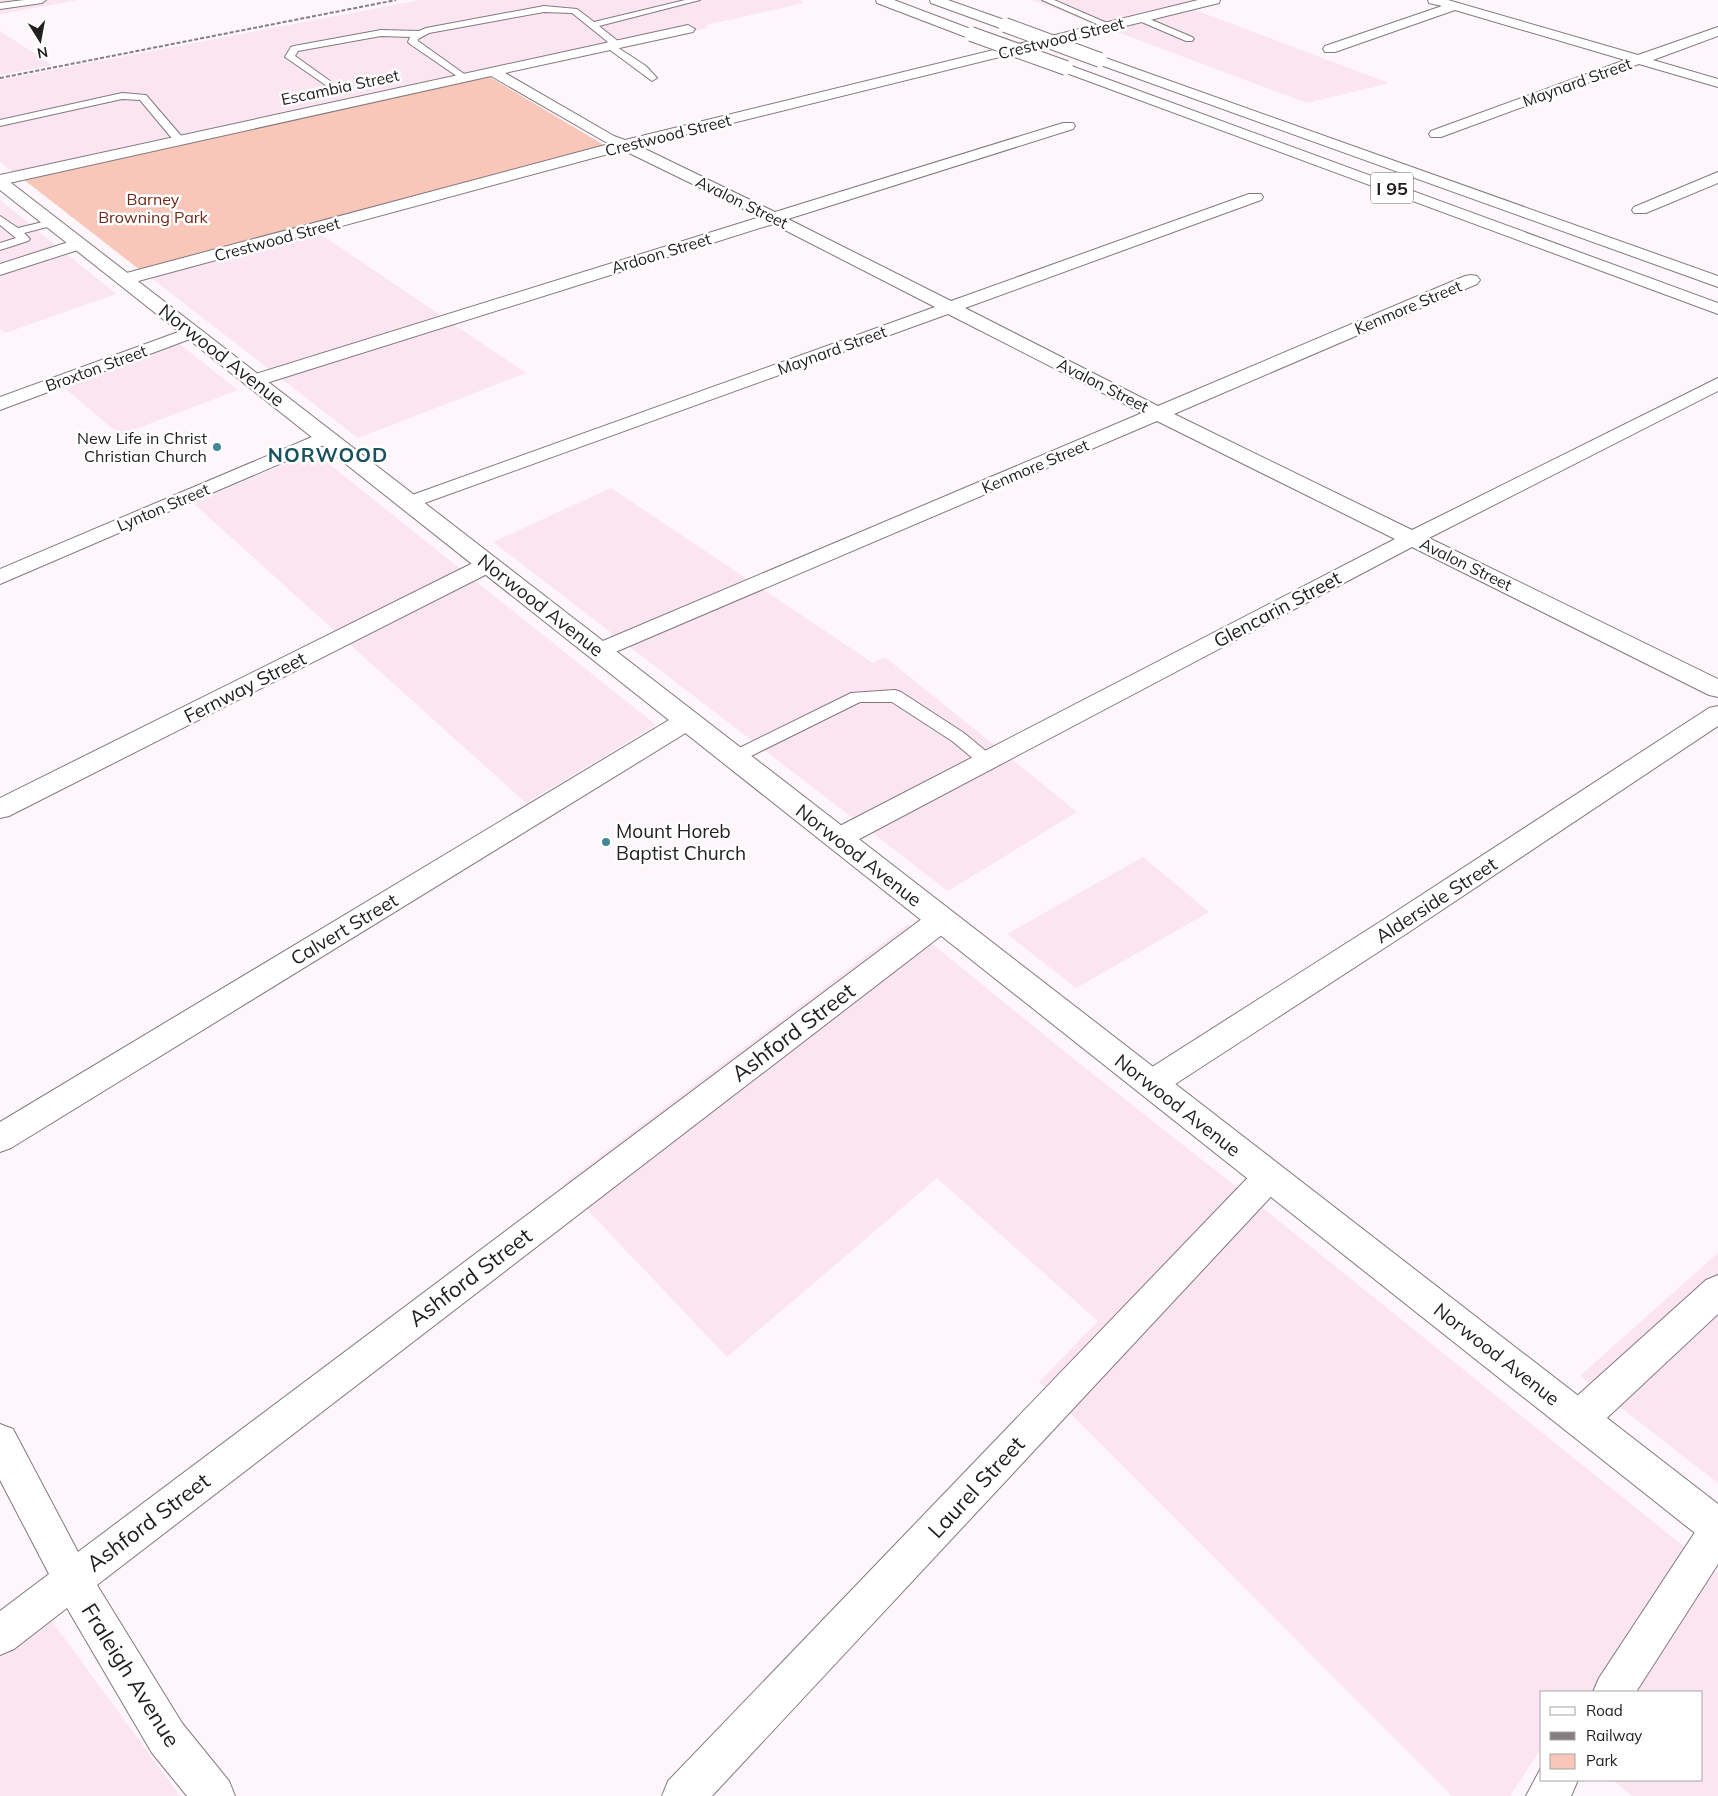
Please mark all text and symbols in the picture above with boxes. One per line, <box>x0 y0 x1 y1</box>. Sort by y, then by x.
street label: Crestwood Street <box>996 13 1126 63</box>
north arrow <box>15 15 65 65</box>
text: N <box>36 43 49 63</box>
street label: Maynard Street <box>1520 53 1635 111</box>
street label: Escambia Street <box>279 65 401 109</box>
street label: Crestwood Street <box>603 110 733 160</box>
street label: Avalon Street <box>693 171 792 233</box>
road number: I 95 <box>1371 172 1413 204</box>
park label: Barney Browning Park <box>98 189 209 227</box>
street label: Crestwood Street <box>212 213 342 265</box>
street label: Ardoon Street <box>609 228 714 278</box>
street label: Kenmore Street <box>1352 275 1465 338</box>
street label: Norwood Avenue <box>154 298 290 412</box>
street label: Maynard Street <box>775 321 890 379</box>
street label: Broxton Street <box>43 340 150 396</box>
street label: Avalon Street <box>1054 353 1152 417</box>
place label: New Life in Christ Christian Church <box>77 428 207 466</box>
street label: Kenmore Street <box>979 434 1092 497</box>
marker: New Life in Christ Christian Church <box>211 441 223 453</box>
district label: NORWOOD <box>268 442 388 467</box>
street label: Lynton Street <box>114 478 213 535</box>
street label: Avalon Street <box>1417 533 1516 595</box>
street label: Norwood Avenue <box>473 548 609 662</box>
street label: Glencarin Street <box>1209 565 1345 653</box>
street label: Fernway Street <box>180 646 310 728</box>
street label: Norwood Avenue <box>791 798 927 912</box>
place label: Mount Horeb Baptist Church <box>616 819 746 865</box>
marker: Mount Horeb Baptist Church <box>600 836 612 848</box>
street label: Alderside Street <box>1371 852 1502 948</box>
street label: Calvert Street <box>286 888 402 970</box>
street label: Ashford Street <box>726 976 860 1087</box>
street label: Norwood Avenue <box>1110 1048 1246 1162</box>
street label: Ashford Street <box>403 1221 537 1332</box>
street label: Norwood Avenue <box>1429 1297 1565 1411</box>
street label: Laurel Street <box>922 1430 1031 1544</box>
street label: Ashford Street <box>81 1466 215 1577</box>
street label: Fraleigh Avenue <box>76 1598 186 1752</box>
legend <box>1540 1691 1703 1781</box>
text: Road <box>1586 1701 1623 1720</box>
text: Railway <box>1586 1726 1642 1745</box>
text: Park <box>1586 1751 1618 1770</box>

